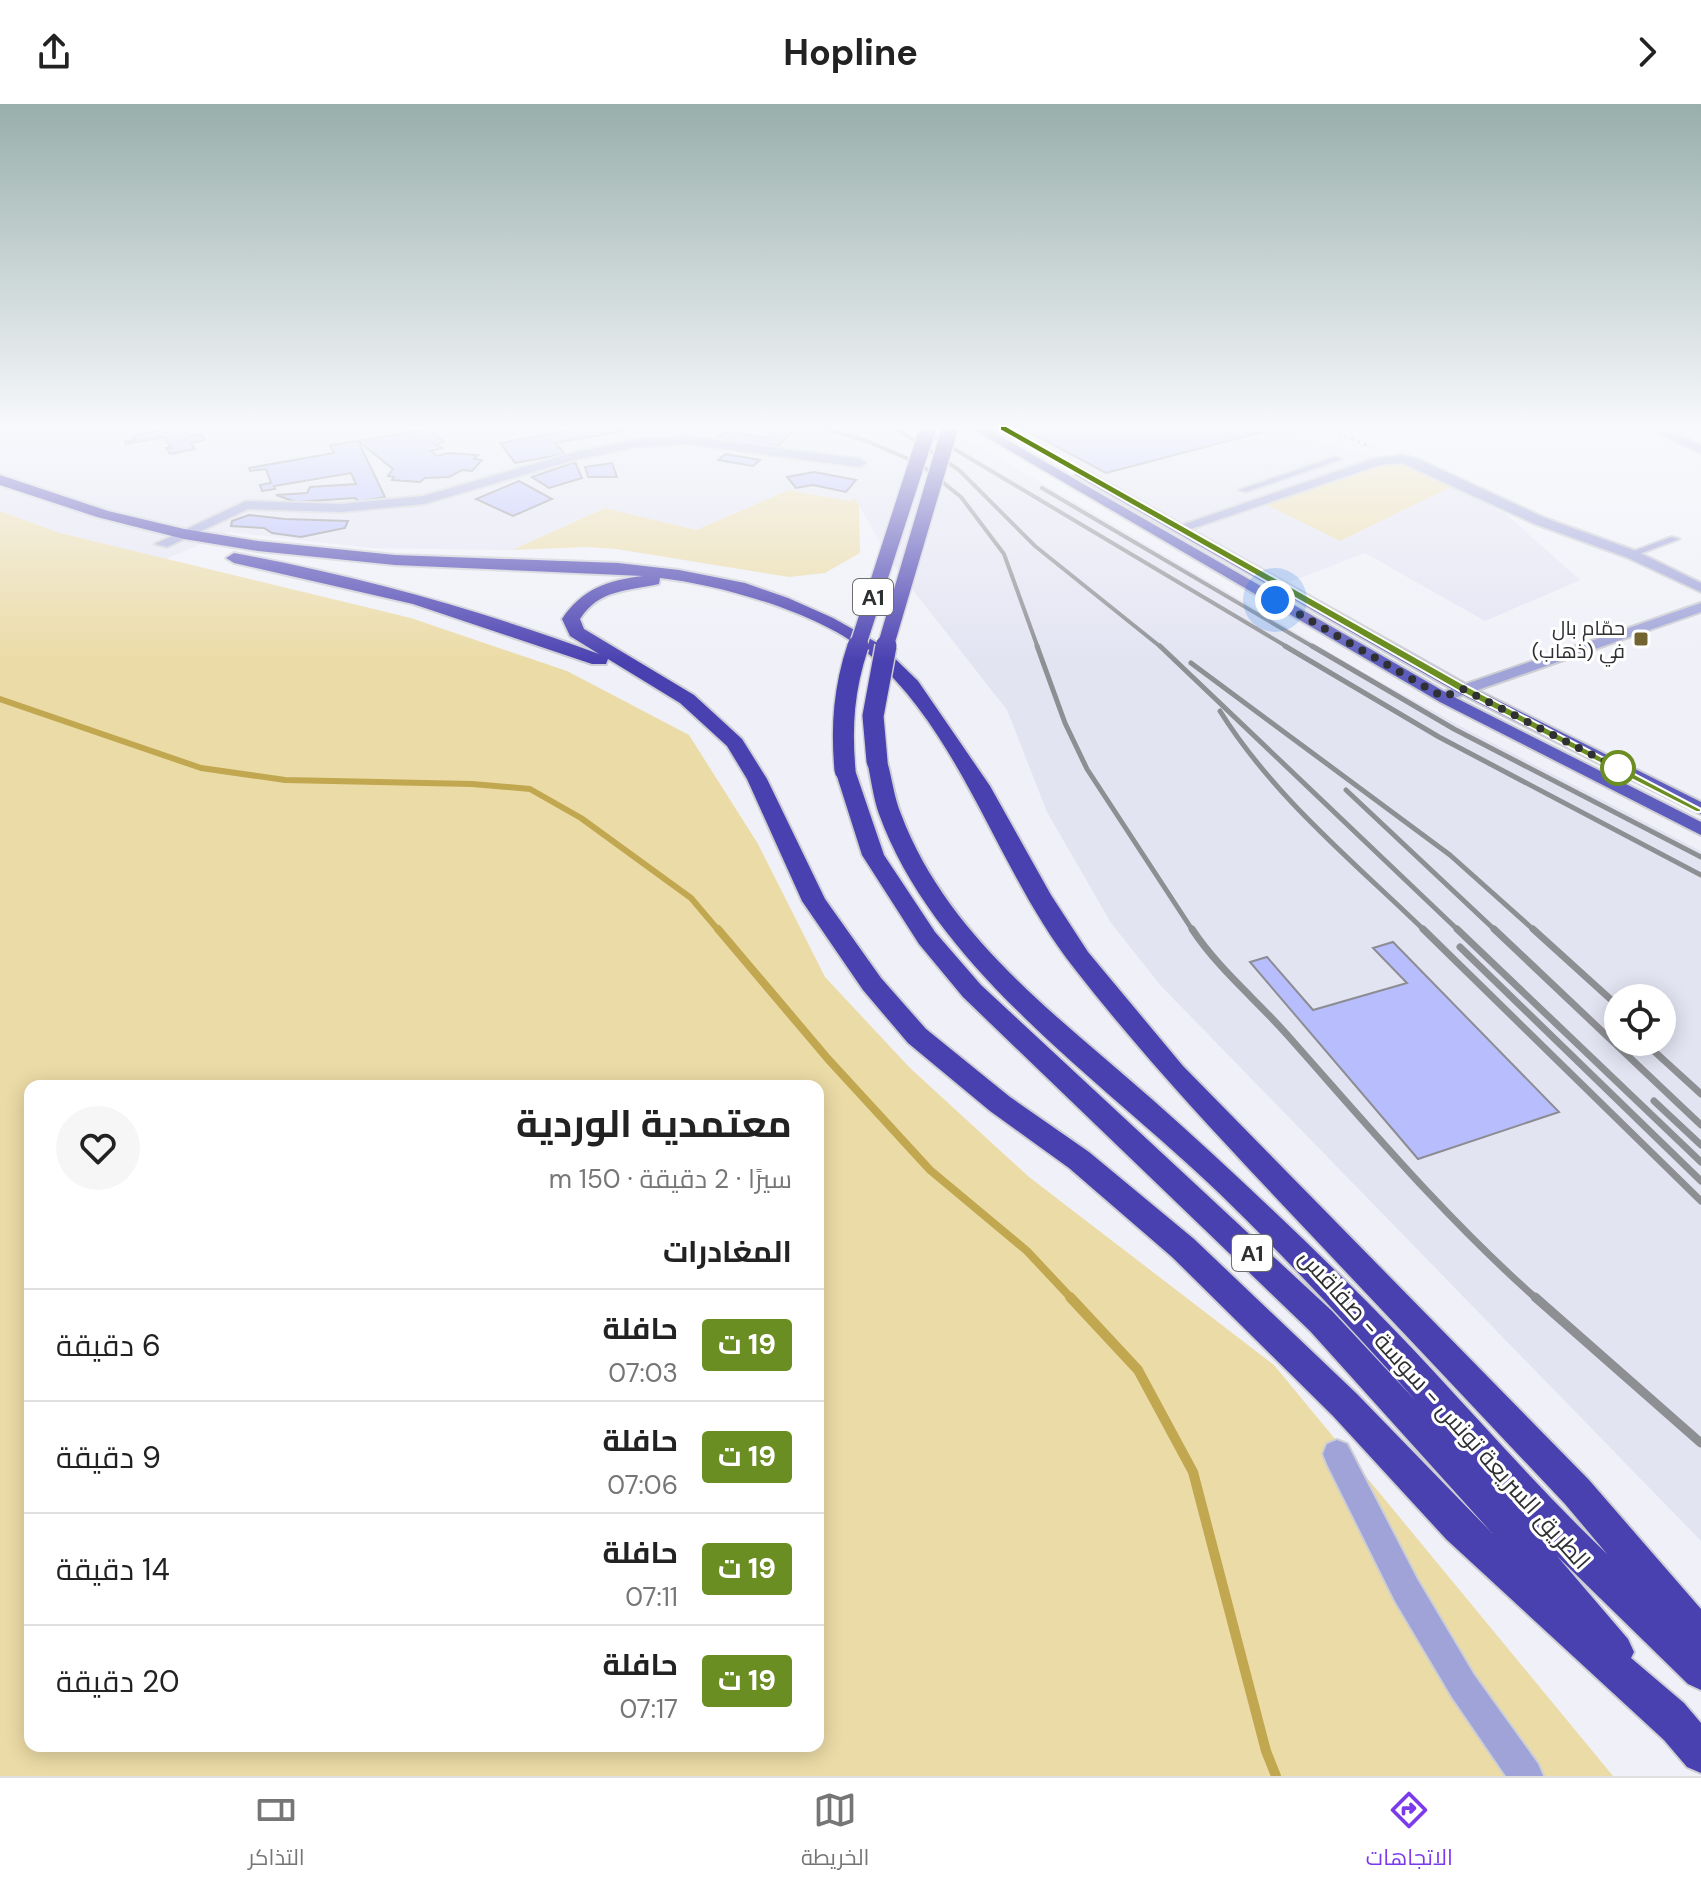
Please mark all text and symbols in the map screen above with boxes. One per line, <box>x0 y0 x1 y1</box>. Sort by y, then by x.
text: Hopline <box>783 29 918 76</box>
icon: share <box>32 30 76 74</box>
icon: forward <box>1625 30 1669 74</box>
road number: A1 <box>853 579 893 615</box>
your location <box>1255 580 1295 620</box>
place label: حمّام بال في (ذهاب) <box>1532 615 1625 667</box>
marker: حمّام بال في (ذهاب) <box>1632 630 1650 648</box>
unlabelled marker <box>1601 751 1635 785</box>
map controls <box>1604 984 1676 1056</box>
button: locate <box>1604 984 1676 1056</box>
text: معتمدية الوردية <box>516 1099 792 1149</box>
button: heart <box>56 1106 140 1190</box>
text: سيرًا · 2 دقيقة · 150 m <box>549 1162 792 1196</box>
text: المغادرات <box>663 1232 792 1271</box>
road number: A1 <box>1232 1235 1272 1271</box>
street label: الطريق السريعة تونس - سوسة - صفاقس <box>1293 1242 1597 1576</box>
text: حافلة <box>602 1309 678 1348</box>
text: 6 دقيقة <box>56 1326 161 1365</box>
text: 19 ت <box>718 1326 776 1363</box>
text: 07:03 <box>608 1356 678 1390</box>
text: حافلة <box>602 1421 678 1460</box>
text: 9 دقيقة <box>56 1438 161 1477</box>
text: 19 ت <box>718 1438 776 1475</box>
text: 07:06 <box>607 1468 678 1502</box>
text: حافلة <box>602 1533 678 1572</box>
text: 14 دقيقة <box>56 1550 170 1589</box>
text: 19 ت <box>718 1550 776 1587</box>
text: 07:11 <box>625 1580 678 1614</box>
text: حافلة <box>602 1645 678 1684</box>
text: 20 دقيقة <box>56 1662 180 1701</box>
text: 19 ت <box>718 1662 776 1699</box>
text: 07:17 <box>619 1692 678 1726</box>
tab: التذاكر <box>248 1788 305 1878</box>
tab: الخريطة <box>801 1788 870 1878</box>
tab: الاتجاهات <box>1366 1788 1453 1878</box>

